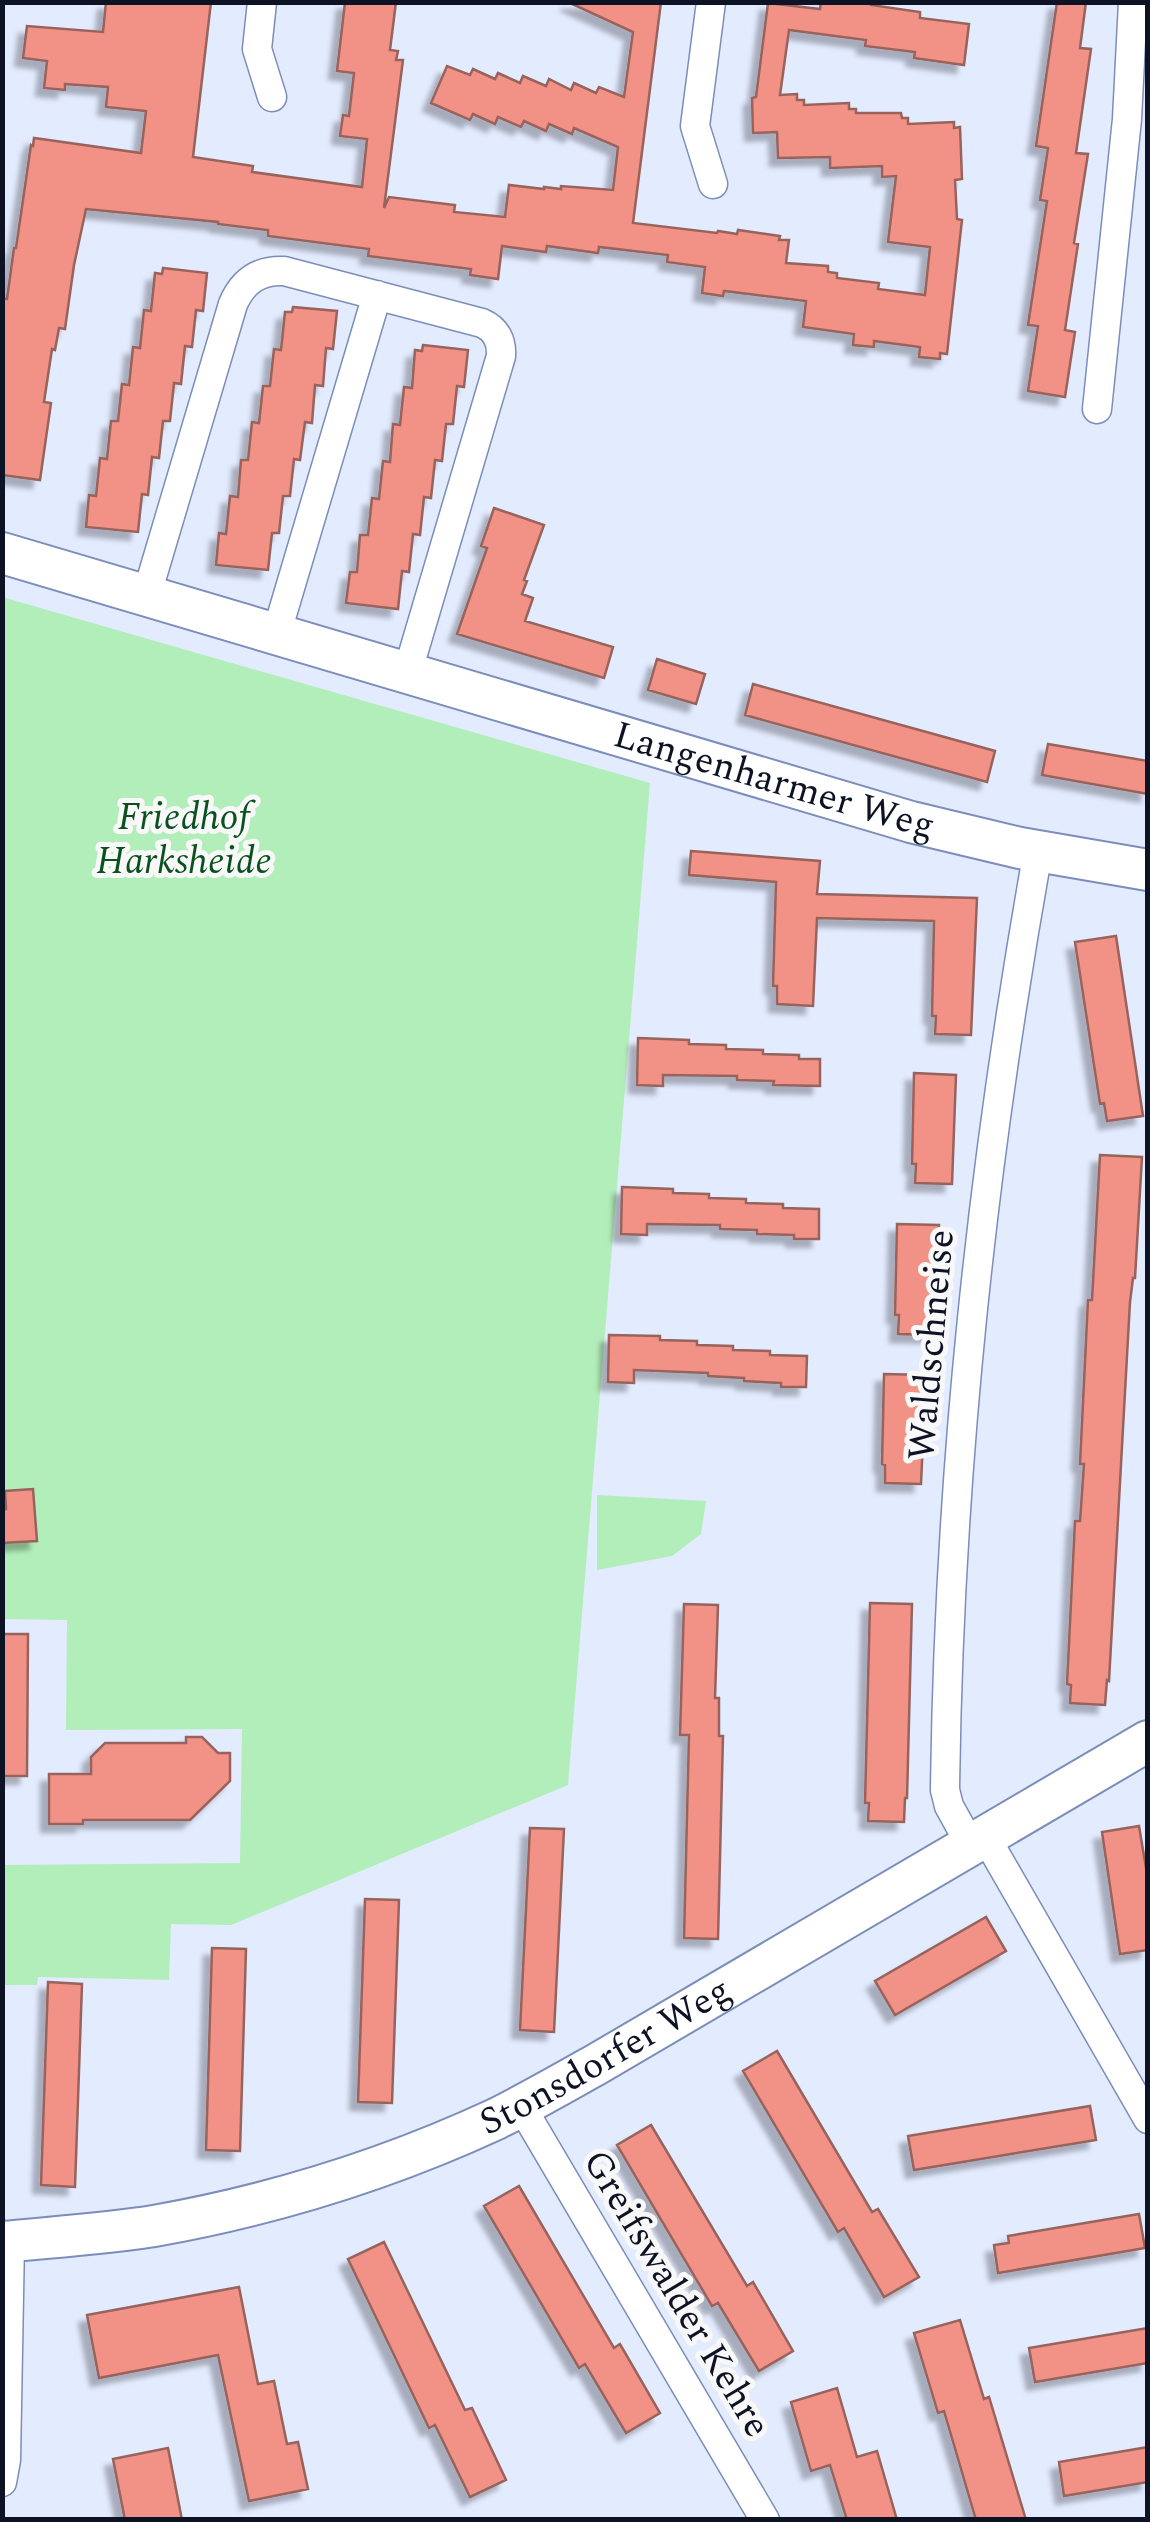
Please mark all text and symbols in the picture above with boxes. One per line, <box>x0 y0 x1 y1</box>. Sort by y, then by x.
street label: Langenharmer Weg <box>606 706 940 856</box>
park label: Friedhof Harksheide <box>96 789 272 891</box>
street label: Waldschneise <box>893 1227 971 1463</box>
street label: Stonsdorfer Weg <box>470 1962 743 2152</box>
street label: Greifswalder Kehre <box>567 2139 785 2449</box>

